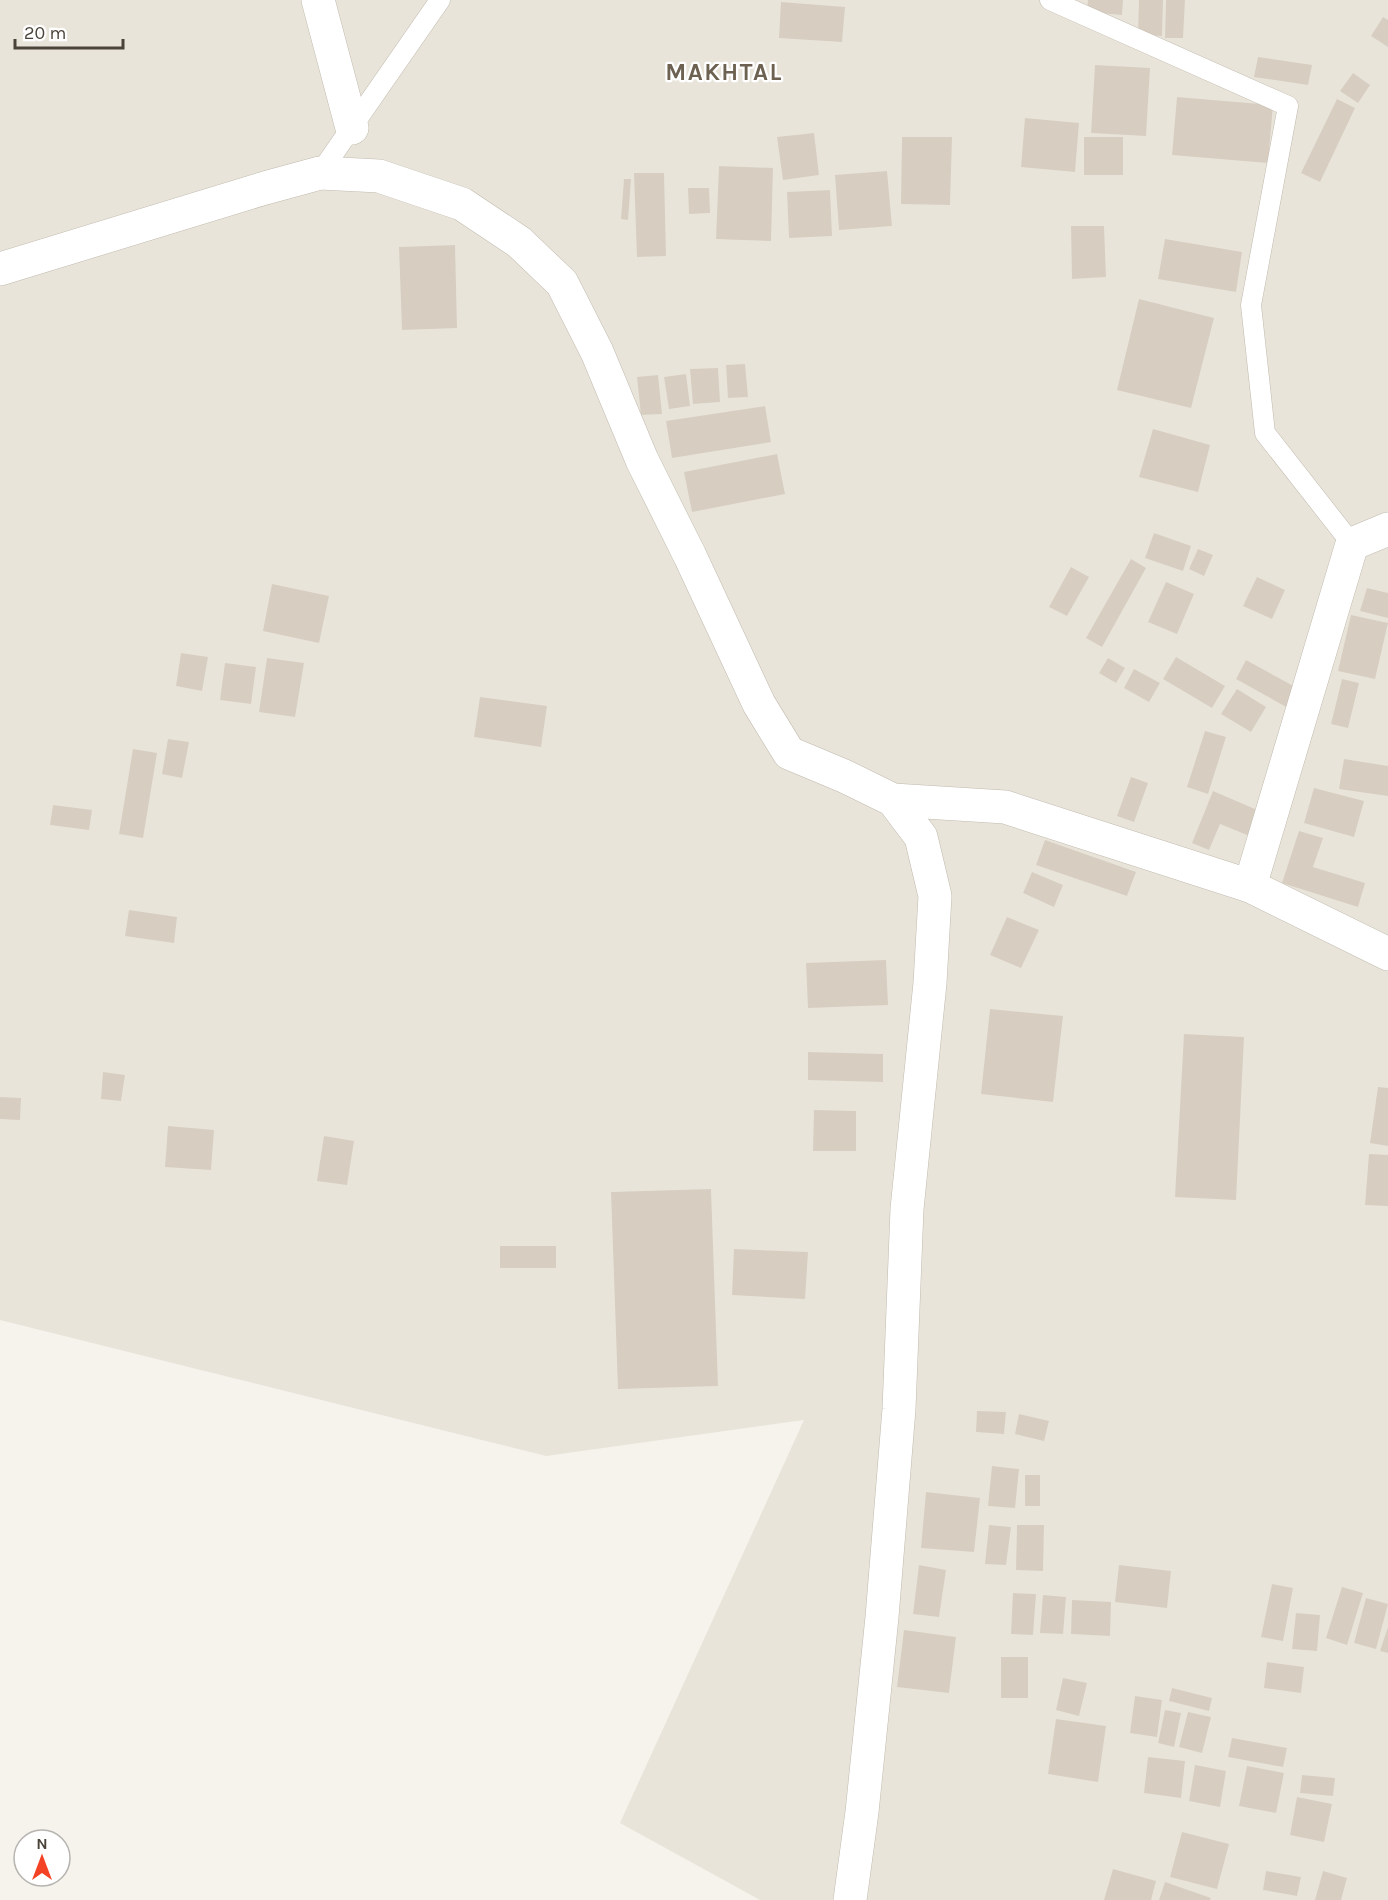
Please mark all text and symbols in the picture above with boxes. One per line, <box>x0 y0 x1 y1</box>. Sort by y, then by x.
scale bar <box>15 12 123 50</box>
text: 20 m <box>24 22 66 44</box>
district label: MAKHTAL <box>665 58 783 86</box>
north arrow <box>12 1828 72 1888</box>
text: N <box>36 1834 48 1853</box>

